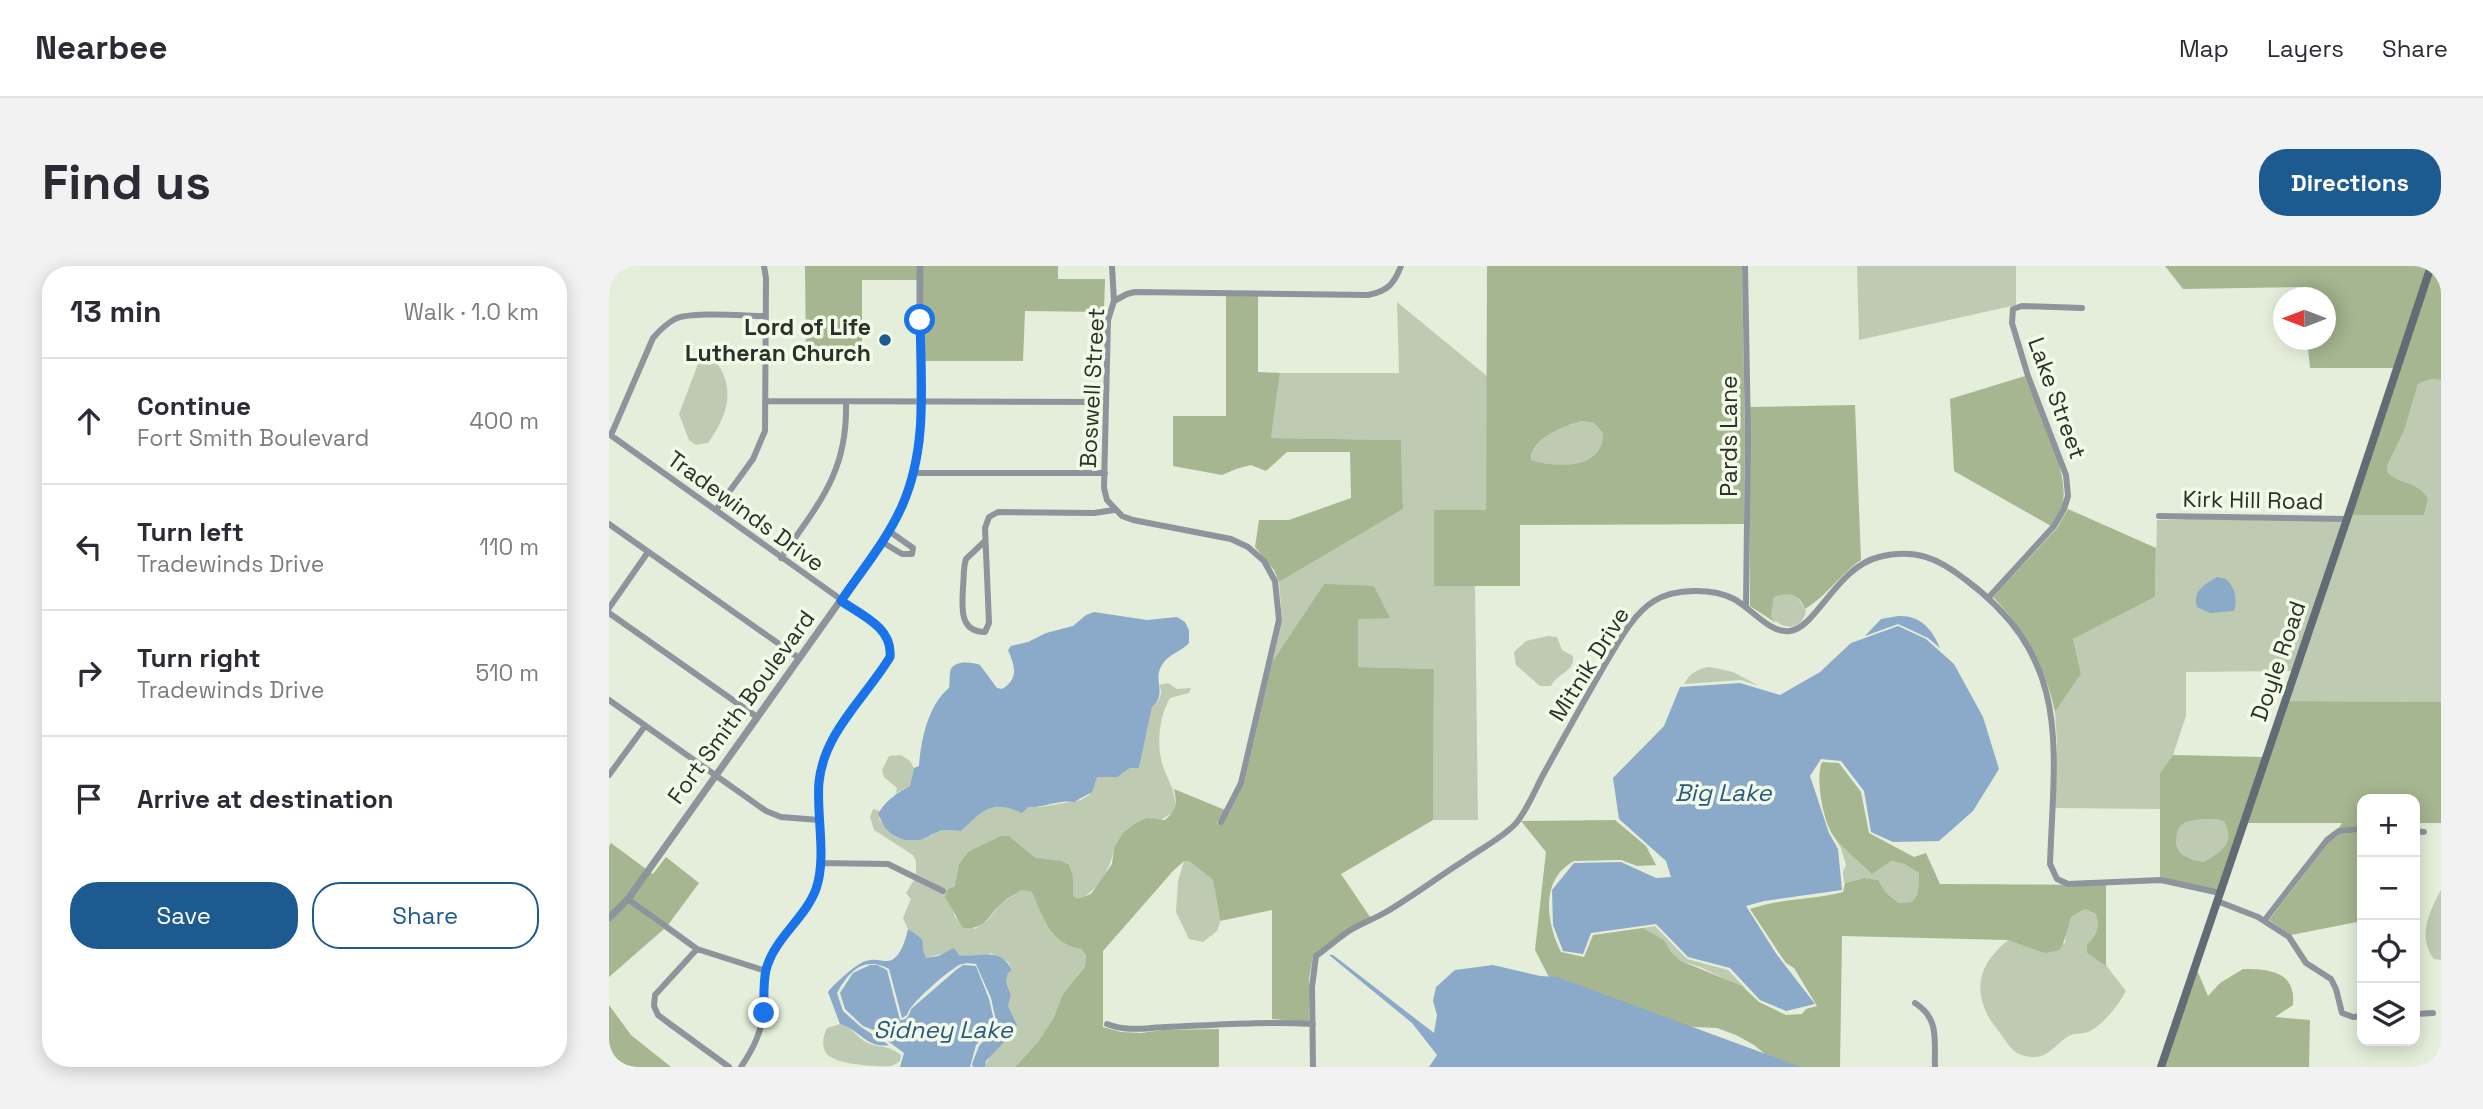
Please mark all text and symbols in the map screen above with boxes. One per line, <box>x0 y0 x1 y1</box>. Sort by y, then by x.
text: Nearbee <box>35 27 167 69</box>
text: Map <box>2179 33 2229 64</box>
text: Layers <box>2267 33 2344 64</box>
text: Share <box>2382 33 2448 64</box>
button: Directions <box>2259 149 2441 216</box>
text: Find us <box>42 151 211 213</box>
north arrow <box>2273 287 2336 350</box>
text: 13 min <box>70 292 162 331</box>
text: Walk · 1.0 km <box>404 297 539 327</box>
route start <box>904 304 935 335</box>
street label: Boswell Street <box>1073 307 1111 469</box>
place label: Lord of Life Lutheran Church <box>685 312 871 368</box>
marker: Lord of Life Lutheran Church <box>877 332 893 348</box>
street label: Lake Street <box>2021 333 2093 463</box>
street label: Pards Lane <box>1714 375 1744 497</box>
text: Continue <box>137 389 251 423</box>
icon: ahead <box>70 402 108 440</box>
text: 400 m <box>469 406 539 436</box>
text: Fort Smith Boulevard <box>137 423 369 453</box>
street label: Tradewinds Drive <box>661 444 831 578</box>
street label: Kirk Hill Road <box>2182 484 2324 516</box>
text: Turn left <box>137 515 244 549</box>
icon: left <box>70 528 108 566</box>
text: 110 m <box>479 532 539 562</box>
text: Tradewinds Drive <box>137 549 324 579</box>
street label: Doyle Road <box>2243 597 2313 725</box>
street label: Mitnik Drive <box>1542 601 1636 727</box>
street label: Fort Smith Boulevard <box>661 604 821 810</box>
text: Turn right <box>137 641 261 675</box>
icon: right <box>70 654 108 692</box>
text: 510 m <box>476 658 539 688</box>
text: Tradewinds Drive <box>137 675 324 705</box>
water label: Big Lake <box>1675 777 1772 808</box>
icon: arrive <box>70 780 108 818</box>
text: Arrive at destination <box>137 782 394 816</box>
map controls <box>2357 794 2420 1046</box>
button: + <box>2357 794 2420 857</box>
button: − <box>2357 857 2420 920</box>
button: Save <box>70 882 298 949</box>
button: Share <box>312 882 539 949</box>
button: locate <box>2357 920 2420 983</box>
button: layers <box>2357 983 2420 1046</box>
route end <box>748 997 779 1028</box>
water label: Sidney Lake <box>873 1014 1013 1045</box>

